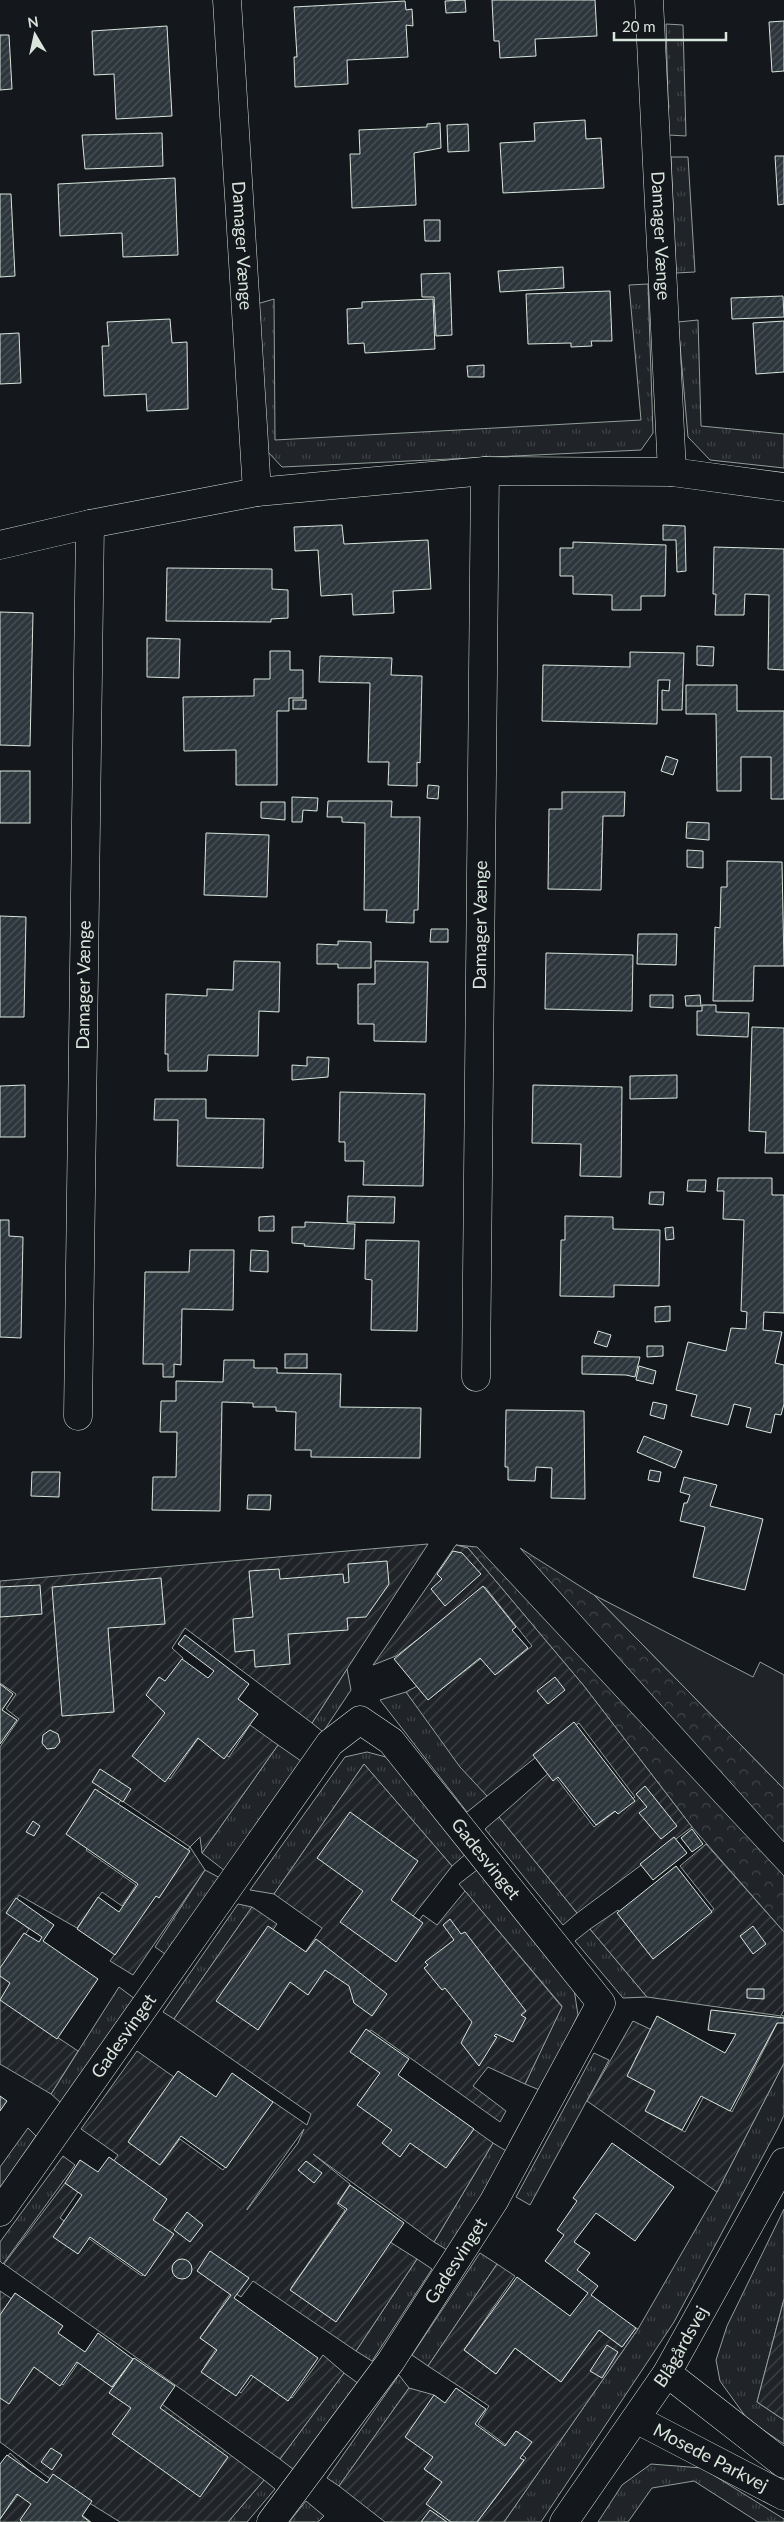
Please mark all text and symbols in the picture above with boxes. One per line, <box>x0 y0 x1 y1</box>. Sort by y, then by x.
north arrow <box>10 10 60 60</box>
scale bar <box>614 10 726 42</box>
text: N <box>26 12 40 31</box>
text: 20 m <box>622 17 656 35</box>
street label: Damager Vænge <box>647 171 676 301</box>
street label: Damager Vænge <box>228 180 258 311</box>
street label: Damager Vænge <box>468 860 491 990</box>
street label: Damager Vænge <box>71 920 95 1050</box>
street label: Gadesvinget <box>447 1813 526 1904</box>
street label: Gadesvinget <box>86 1989 160 2082</box>
street label: Gadesvinget <box>419 2213 491 2308</box>
street label: Blågårdsvej <box>649 2302 712 2391</box>
street label: Mosede Parkvej <box>650 2418 772 2496</box>

